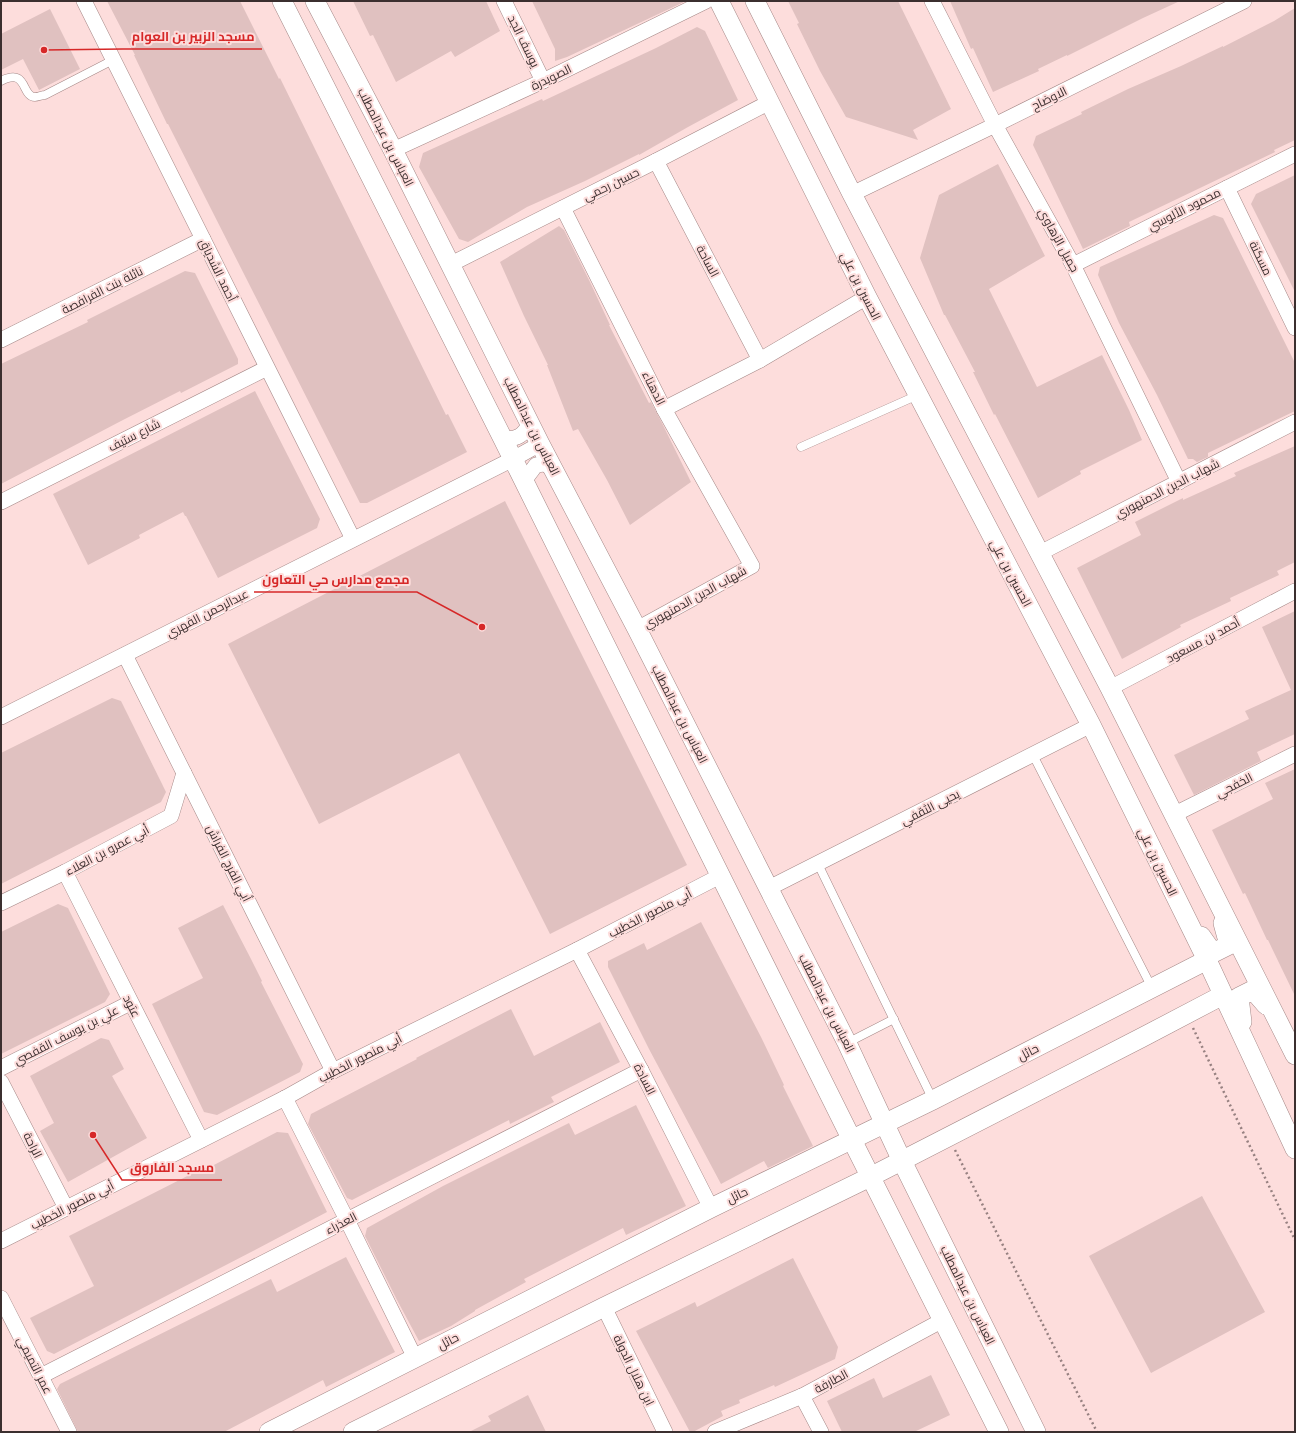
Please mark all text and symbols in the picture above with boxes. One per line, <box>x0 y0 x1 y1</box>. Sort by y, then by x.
street label: يوسف الجد <box>505 12 543 70</box>
callout: مسجد الزبير بن العوام <box>123 24 262 49</box>
text: مسجد الزبير بن العوام <box>132 28 255 46</box>
street label: الصويدرة <box>528 61 574 93</box>
street label: الاوضاح <box>1029 83 1070 114</box>
street label: العباس بن عبدالمطلب <box>355 85 417 189</box>
street label: حسين رحمي <box>580 164 643 207</box>
street label: محمود الألوسي <box>1145 184 1224 236</box>
street label: جميل الزهاوي <box>1033 205 1083 276</box>
street label: أحمد الشدياق <box>196 236 240 304</box>
street label: مسكنة <box>1246 238 1276 278</box>
street label: الساحة <box>693 242 723 280</box>
street label: الحسين بن علي <box>835 250 884 324</box>
street label: نائلة بنت الفرافصة <box>59 263 145 317</box>
street label: الدهناء <box>639 369 669 407</box>
street label: العباس بن عبدالمطلب <box>501 374 563 478</box>
street label: شارع ستيف <box>106 416 163 455</box>
street label: شهاب الدين الدمنهوري <box>1112 455 1223 523</box>
street label: الحسين بن علي <box>984 537 1035 611</box>
street label: شهاب الدين الدمنهوري <box>641 563 750 634</box>
callout: مجمع مدارس حي التعاون <box>254 567 417 592</box>
text: مجمع مدارس حي التعاون <box>262 571 410 591</box>
street label: عبدالرحمن الفهري <box>163 586 252 643</box>
street label: أحمد بن مسعود <box>1164 614 1242 666</box>
street label: العباس بن عبدالمطلب <box>649 662 711 766</box>
street label: الخفجي <box>1213 769 1256 803</box>
street label: يحيى الثقفي <box>898 785 964 831</box>
street label: أبي عمرو بن العلاء <box>62 822 153 881</box>
street label: أبي الفرج الفراش <box>201 822 255 905</box>
street label: الحسين بن علي <box>1132 825 1181 900</box>
street label: أبي منصور الخطيب <box>606 886 696 943</box>
street label: العباس بن عبدالمطلب <box>796 951 858 1055</box>
street label: عتود <box>120 992 144 1020</box>
street label: علي بن يوسف القفصي <box>11 1002 122 1071</box>
street label: أبي منصور الخطيب <box>316 1031 406 1088</box>
street label: حائل <box>1015 1040 1041 1064</box>
street label: السادة <box>631 1061 659 1097</box>
street label: الراحة <box>20 1130 46 1160</box>
callout: مسجد الفاروق <box>122 1155 222 1180</box>
text: مسجد الفاروق <box>130 1159 214 1176</box>
street label: أبي منصور الخطيب <box>28 1178 118 1235</box>
street label: حائل <box>724 1183 750 1207</box>
street label: العذراء <box>323 1209 359 1237</box>
street label: العباس بن عبدالمطلب <box>938 1243 998 1347</box>
street label: حائل <box>435 1329 461 1353</box>
street label: ابن هلال الدولة <box>610 1332 658 1408</box>
street label: عمر التميمي <box>11 1334 56 1398</box>
street label: الطارفة <box>811 1366 851 1396</box>

